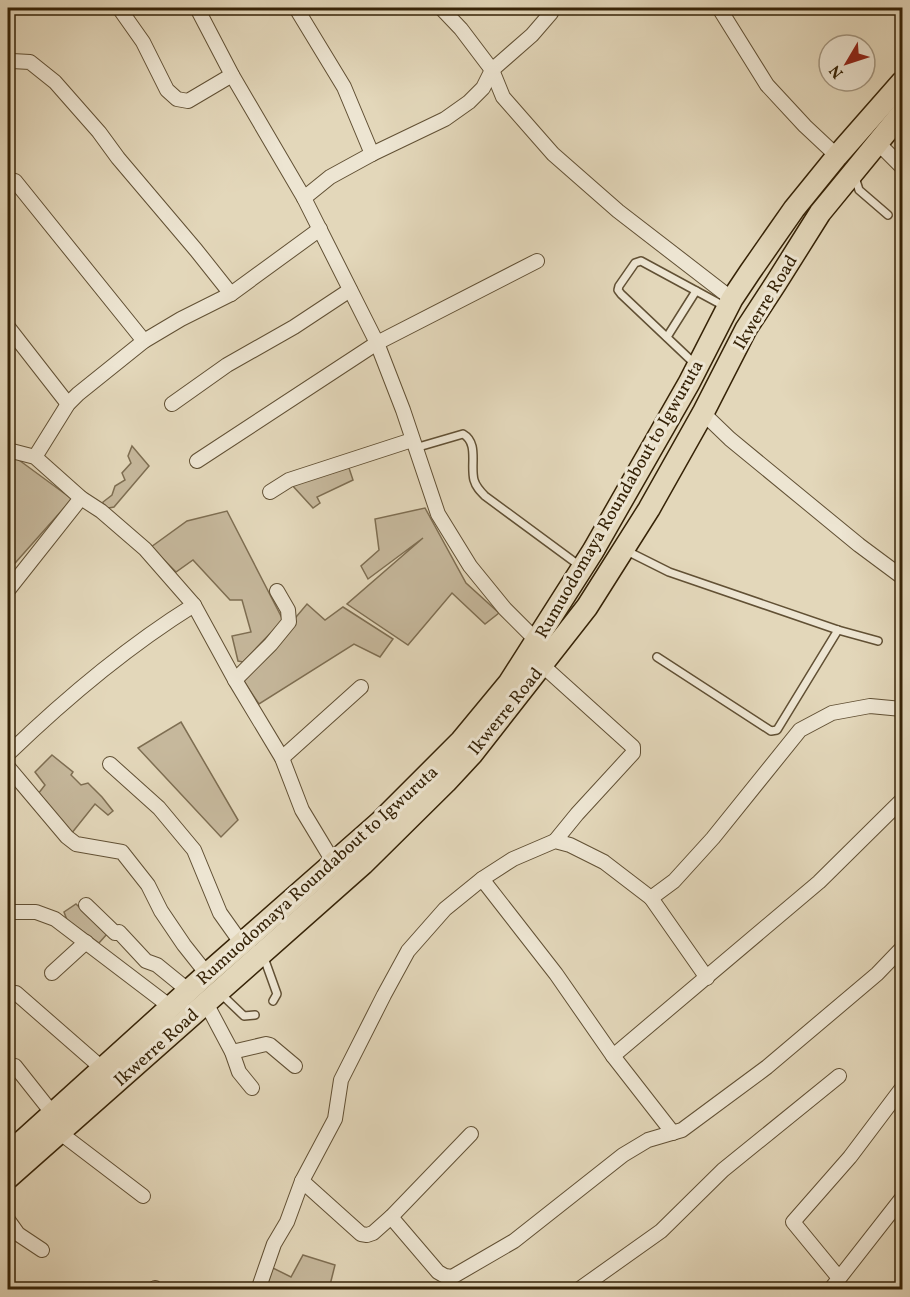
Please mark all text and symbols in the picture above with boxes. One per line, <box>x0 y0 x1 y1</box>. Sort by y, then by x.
north arrow <box>817 33 877 93</box>
text: N <box>824 59 849 83</box>
street label: Ikwerre Road <box>728 251 804 355</box>
street label: Rumuodomaya Roundabout to Igwuruta <box>530 356 711 643</box>
street label: Ikwerre Road <box>463 663 549 761</box>
street label: Rumuodomaya Roundabout to Igwuruta <box>192 761 444 992</box>
street label: Ikwerre Road <box>109 1003 205 1093</box>

